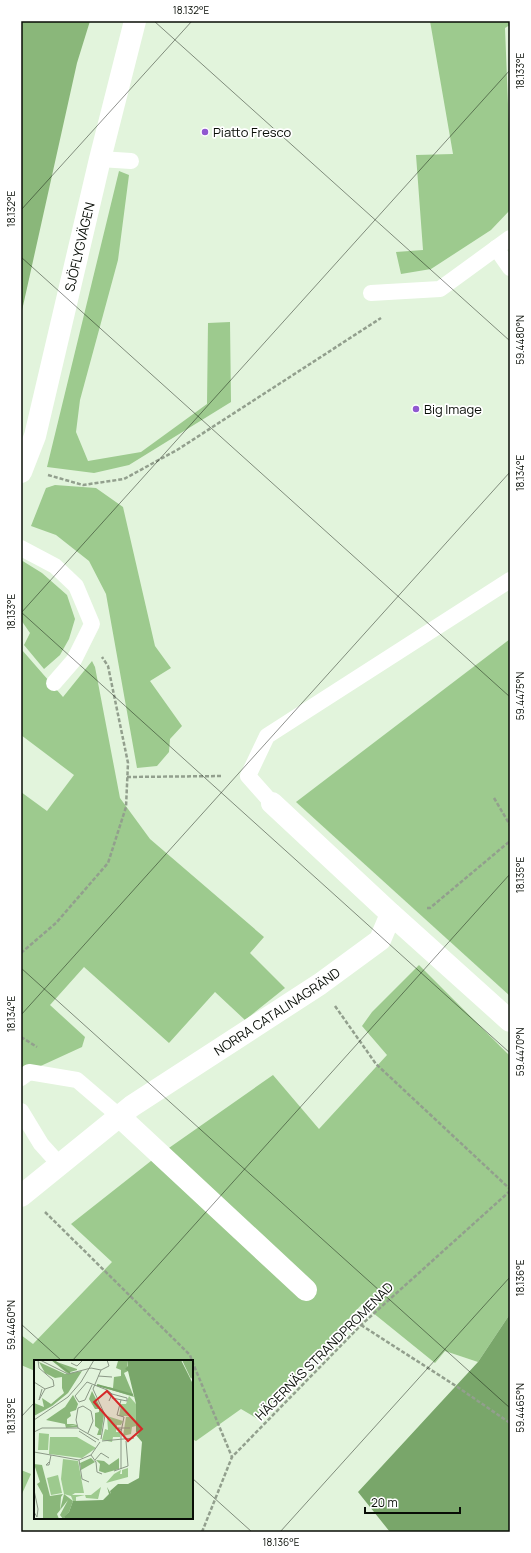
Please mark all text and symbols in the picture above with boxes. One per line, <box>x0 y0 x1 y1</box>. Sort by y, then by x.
text: 18.132°E <box>173 3 209 17</box>
text: 18.133°E <box>513 53 527 89</box>
place label: Piatto Fresco <box>213 123 292 141</box>
marker: Piatto Fresco <box>200 127 210 137</box>
text: 18.132°E <box>4 191 18 227</box>
street label: SJÖFLYGVÄGEN <box>60 200 99 293</box>
text: 59.4480°N <box>513 315 527 365</box>
place label: Big Image <box>424 400 482 418</box>
marker: Big Image <box>411 404 421 414</box>
text: 18.134°E <box>513 454 527 491</box>
text: 18.133°E <box>4 594 18 630</box>
text: 59.4475°N <box>513 672 527 720</box>
text: 18.135°E <box>513 856 527 893</box>
street label: NORRA CATALINAGRÄND <box>210 963 344 1060</box>
text: 18.134°E <box>4 995 18 1032</box>
text: 59.4470°N <box>513 1028 527 1076</box>
text: 18.136°E <box>513 1259 527 1296</box>
street label: HÄGERNÄS STRANDPROMENAD <box>251 1278 397 1424</box>
text: 59.4460°N <box>4 1300 18 1350</box>
inset map <box>34 1360 193 1519</box>
text: 59.4465°N <box>513 1383 527 1433</box>
text: 18.135°E <box>4 1397 18 1434</box>
scale bar <box>365 1489 460 1515</box>
text: 20 m <box>371 1494 398 1511</box>
text: 18.136°E <box>263 1535 300 1549</box>

